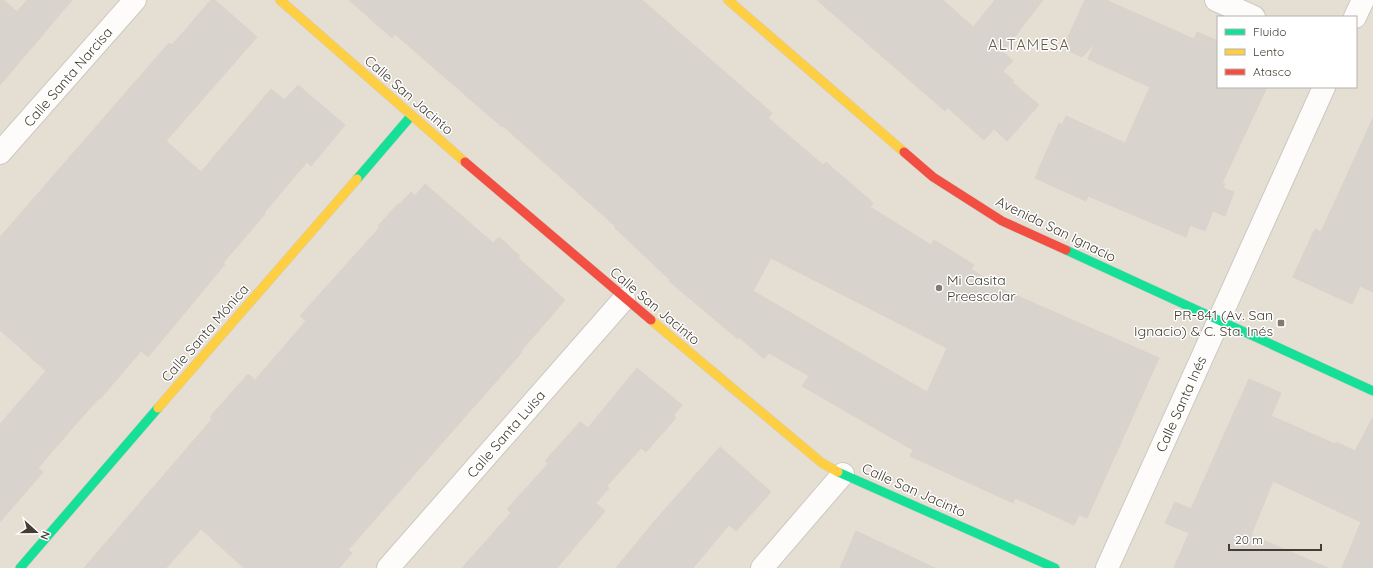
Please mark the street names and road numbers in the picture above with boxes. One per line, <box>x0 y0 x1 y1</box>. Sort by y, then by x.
street label: Calle Santa Narcisa <box>20 23 116 131</box>
street label: Calle San Jacinto <box>361 52 457 138</box>
street label: Avenida San Ignacio <box>993 192 1119 266</box>
street label: Calle San Jacinto <box>606 263 704 349</box>
street label: Calle Santa Mónica <box>158 280 252 386</box>
street label: Calle Santa Inés <box>1152 353 1210 455</box>
street label: Calle Santa Luisa <box>463 386 549 482</box>
street label: Calle San Jacinto <box>859 459 969 521</box>

